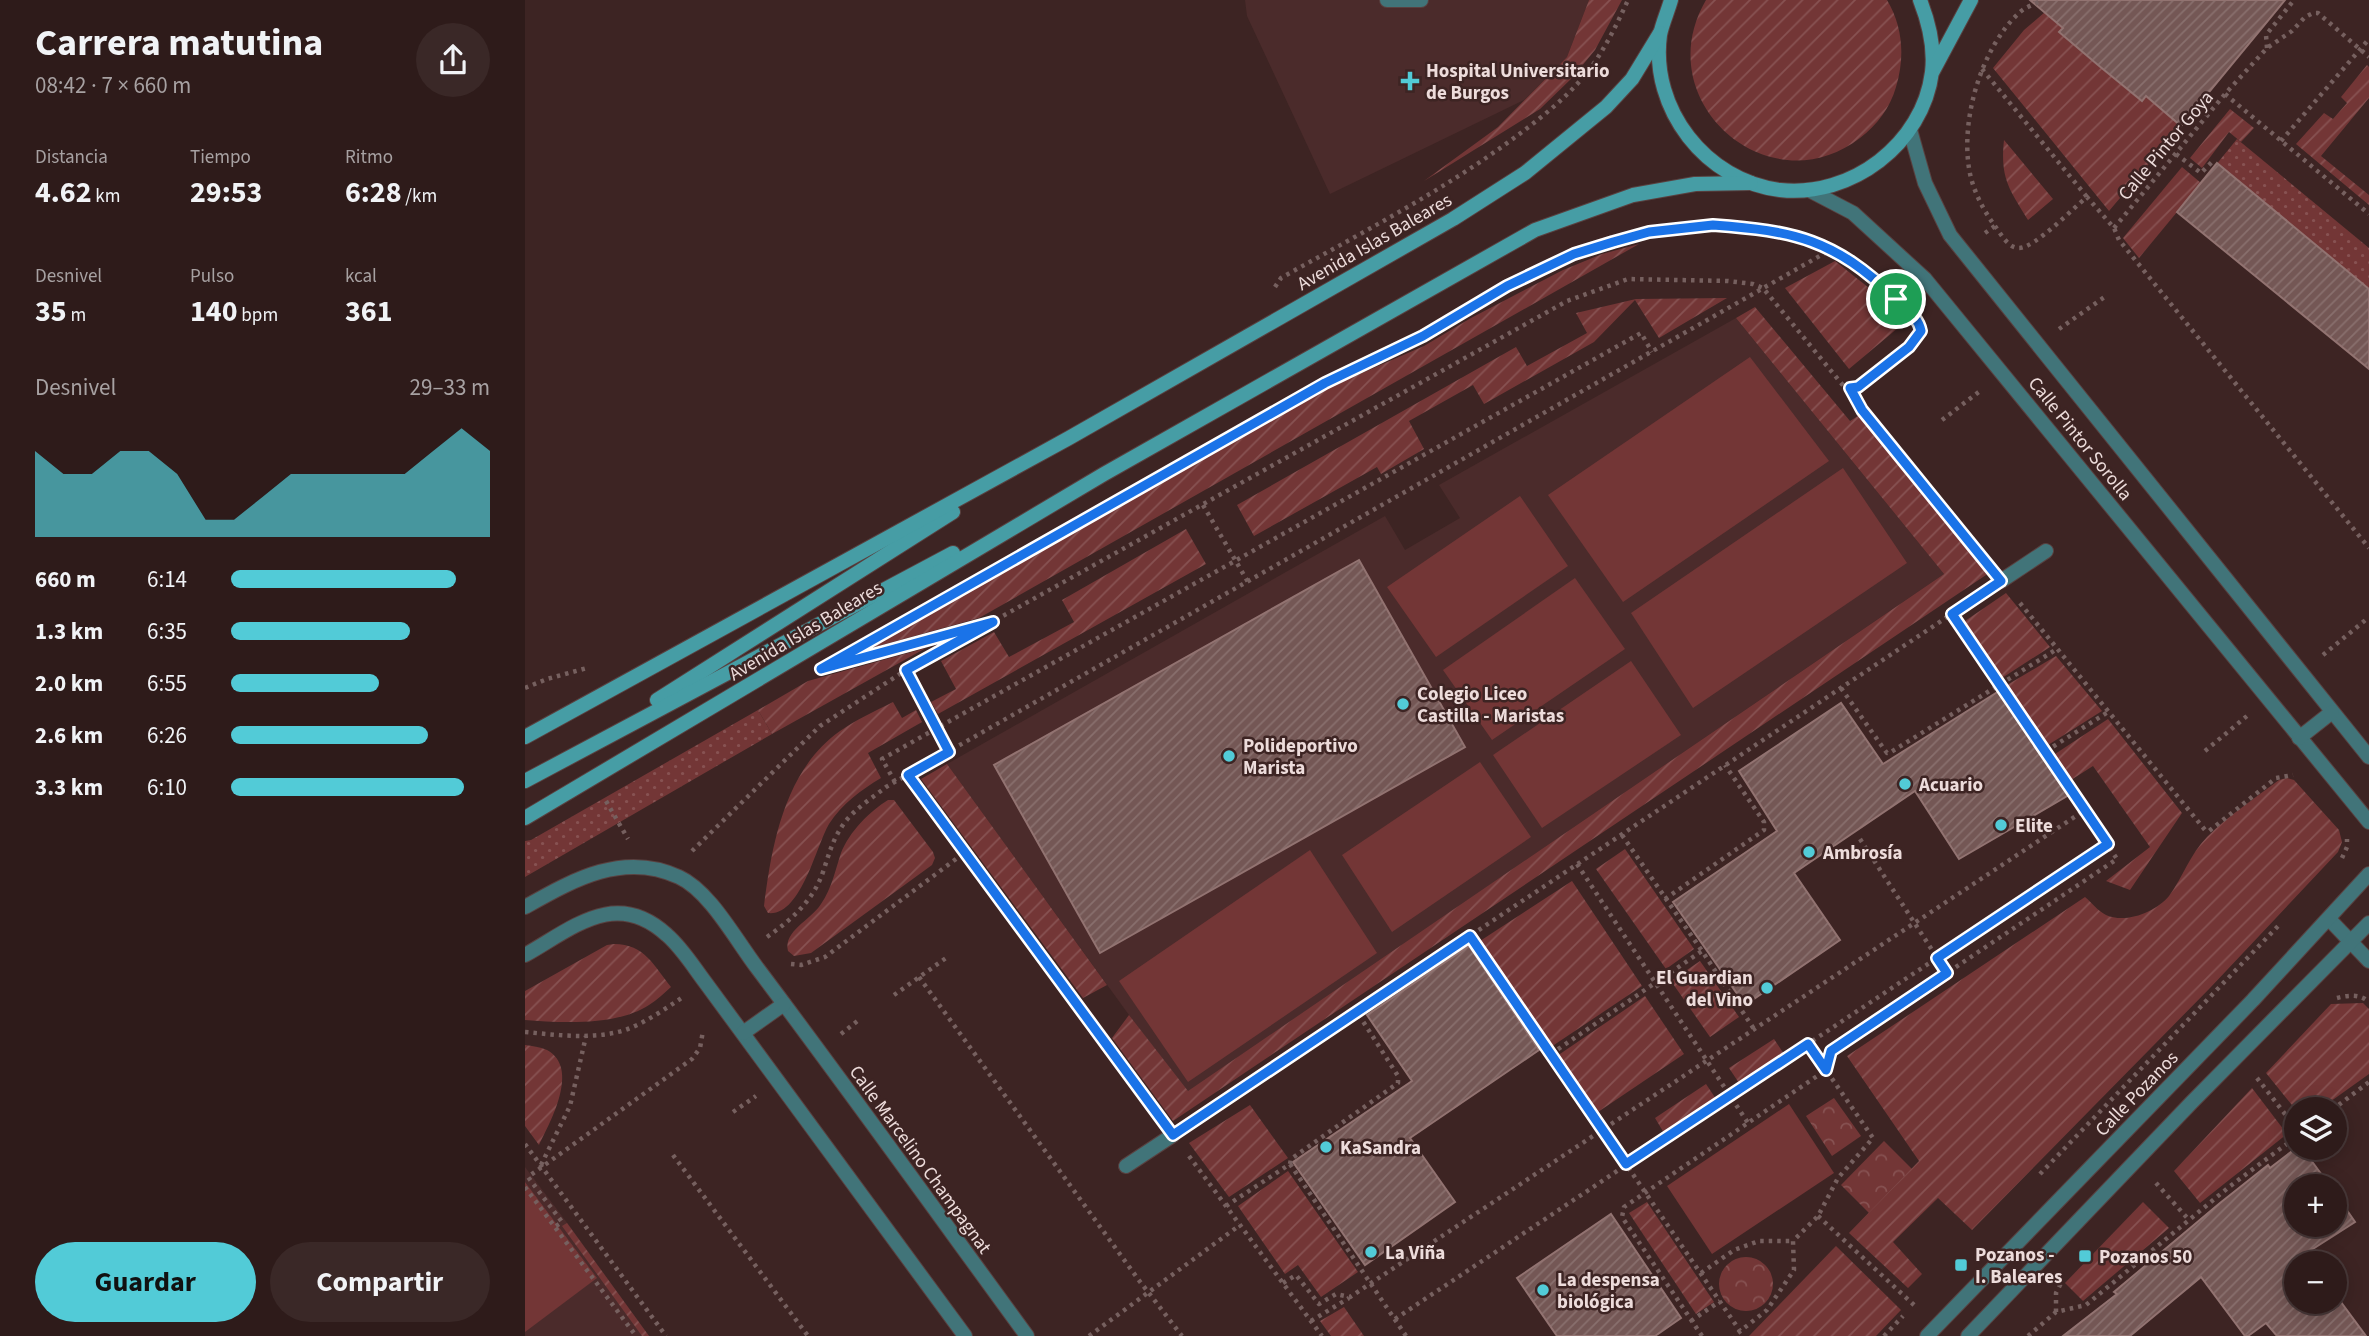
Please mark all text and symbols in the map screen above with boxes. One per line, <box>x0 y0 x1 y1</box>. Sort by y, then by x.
text: Carrera matutina <box>35 16 323 70</box>
button: share <box>416 23 490 97</box>
place label: Hospital Universitario de Burgos <box>1426 58 1610 107</box>
text: 08:42 · 7 × 660 m <box>35 69 191 102</box>
marker: Hospital Universitario de Burgos <box>1400 71 1420 91</box>
street label: Calle Pintor Goya <box>2112 85 2220 207</box>
text: Distancia <box>35 144 108 171</box>
text: Tiempo <box>190 144 251 171</box>
text: Ritmo <box>345 144 393 171</box>
text: 4.62 <box>35 171 92 214</box>
text: 29:53 <box>190 171 262 214</box>
text: 6:28 <box>345 171 402 214</box>
text: km <box>92 183 121 210</box>
text: /km <box>402 183 437 210</box>
street label: Avenida Islas Baleares <box>1292 187 1457 298</box>
text: Desnivel <box>35 263 102 290</box>
text: Pulso <box>190 263 234 290</box>
text: kcal <box>345 263 377 290</box>
pin <box>1866 269 1926 329</box>
icon: arrive <box>1877 280 1915 318</box>
text: 35 <box>35 290 67 333</box>
text: 140 <box>190 290 238 333</box>
text: 361 <box>345 290 393 333</box>
text: m <box>67 302 86 329</box>
text: bpm <box>238 302 278 329</box>
text: Desnivel <box>35 371 116 404</box>
text: 29–33 m <box>410 371 490 404</box>
street label: Calle Pintor Sorolla <box>2021 371 2138 507</box>
text: 660 m <box>35 563 96 596</box>
text: 6:14 <box>147 563 187 596</box>
street label: Avenida Islas Baleares <box>724 575 888 688</box>
text: 1.3 km <box>35 615 103 648</box>
text: 6:35 <box>147 615 187 648</box>
text: 2.0 km <box>35 667 103 700</box>
text: 6:55 <box>147 667 187 700</box>
place label: Colegio Liceo Castilla - Maristas <box>1417 681 1564 730</box>
marker: Colegio Liceo Castilla - Maristas <box>1395 696 1411 712</box>
text: 2.6 km <box>35 719 103 752</box>
text: 6:26 <box>147 719 187 752</box>
place label: Polideportivo Marista <box>1243 733 1358 782</box>
marker: Polideportivo Marista <box>1221 748 1237 764</box>
text: 3.3 km <box>35 771 103 804</box>
text: 6:10 <box>147 771 187 804</box>
place label: Acuario <box>1918 772 1983 799</box>
marker: Acuario <box>1897 776 1913 792</box>
place label: Elite <box>2015 813 2053 840</box>
marker: Elite <box>1993 817 2009 833</box>
place label: Ambrosía <box>1822 840 1903 867</box>
marker: Ambrosía <box>1801 844 1817 860</box>
place label: El Guardian del Vino <box>1656 965 1753 1014</box>
marker: El Guardian del Vino <box>1759 980 1775 996</box>
street label: Calle Pozanos <box>2089 1045 2185 1143</box>
street label: Calle Marcelino Champagnat <box>842 1060 998 1260</box>
map controls <box>2284 1097 2347 1314</box>
button: layers <box>2284 1097 2347 1160</box>
place label: KaSandra <box>1340 1135 1421 1162</box>
marker: KaSandra <box>1318 1139 1334 1155</box>
button: + <box>2284 1174 2347 1237</box>
place label: La Viña <box>1385 1240 1445 1267</box>
button: Guardar <box>35 1242 256 1322</box>
button: Compartir <box>270 1242 490 1322</box>
place label: Pozanos - I. Baleares <box>1975 1242 2062 1291</box>
marker: La Viña <box>1363 1244 1379 1260</box>
place label: Pozanos 50 <box>2099 1244 2192 1271</box>
marker: Pozanos 50 <box>2077 1248 2093 1264</box>
button: − <box>2284 1251 2347 1314</box>
marker: Pozanos - I. Baleares <box>1953 1257 1969 1273</box>
place label: La despensa biológica <box>1557 1267 1660 1316</box>
marker: La despensa biológica <box>1535 1282 1551 1298</box>

